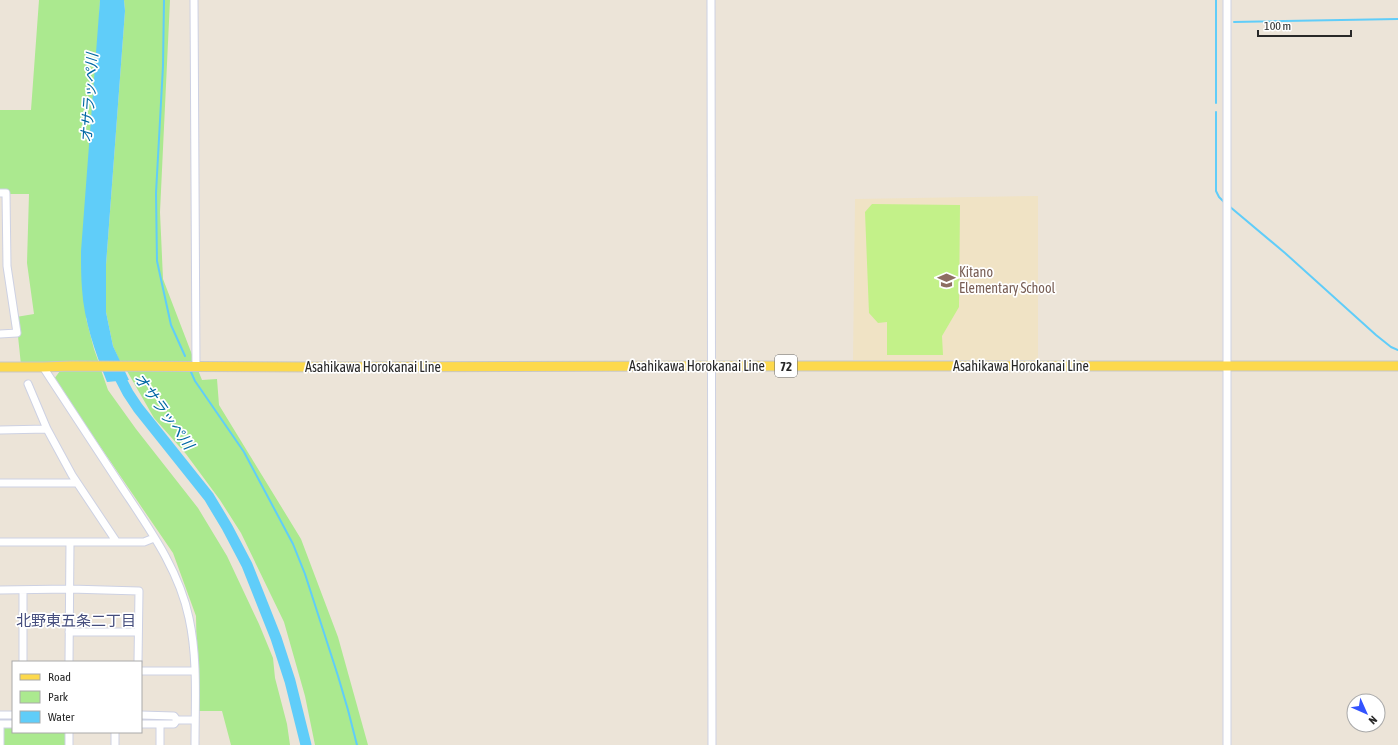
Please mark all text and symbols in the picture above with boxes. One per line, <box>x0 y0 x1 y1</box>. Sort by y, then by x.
scale bar <box>1258 12 1351 38</box>
text: 100 m <box>1264 19 1291 33</box>
water label: オサラッペ川 <box>77 51 101 143</box>
place label: Kitano Elementary School <box>959 264 1055 296</box>
school or university icon: Kitano Elementary School <box>936 270 956 290</box>
road number: 72 <box>775 355 797 377</box>
street label: Asahikawa Horokanai Line <box>629 358 765 374</box>
street label: Asahikawa Horokanai Line <box>953 358 1089 374</box>
street label: Asahikawa Horokanai Line <box>305 359 441 375</box>
water label: オサラッペ川 <box>131 370 198 454</box>
district label: 北野東五条二丁目 <box>16 612 136 629</box>
legend <box>12 661 142 733</box>
text: Road <box>48 670 71 684</box>
text: Park <box>48 690 69 704</box>
north arrow <box>1346 693 1386 733</box>
text: Water <box>48 710 75 724</box>
text: N <box>1367 714 1380 727</box>

